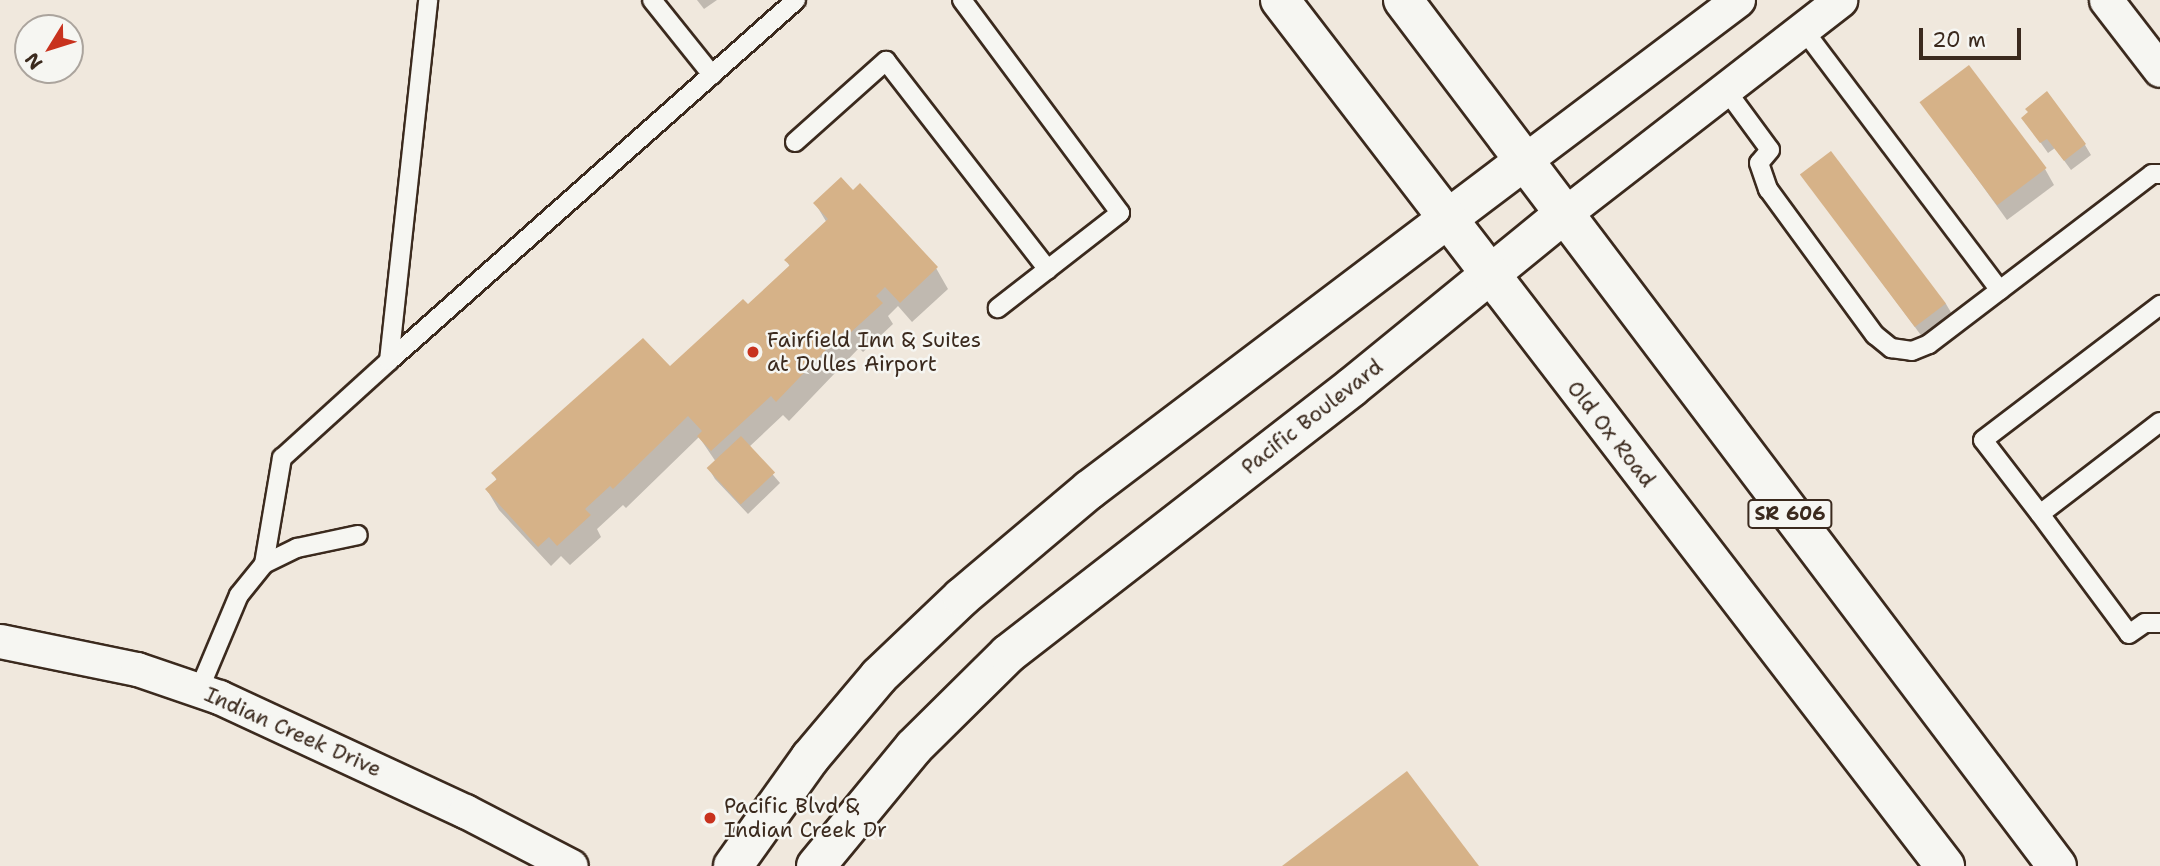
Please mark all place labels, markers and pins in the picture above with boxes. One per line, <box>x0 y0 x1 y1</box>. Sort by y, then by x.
place label: Fairfield Inn & Suites at Dulles Airport <box>767 327 981 377</box>
marker: Fairfield Inn & Suites at Dulles Airport <box>745 344 761 360</box>
place label: Pacific Blvd & Indian Creek Dr <box>724 793 887 843</box>
marker: Pacific Blvd & Indian Creek Dr <box>702 810 718 826</box>

